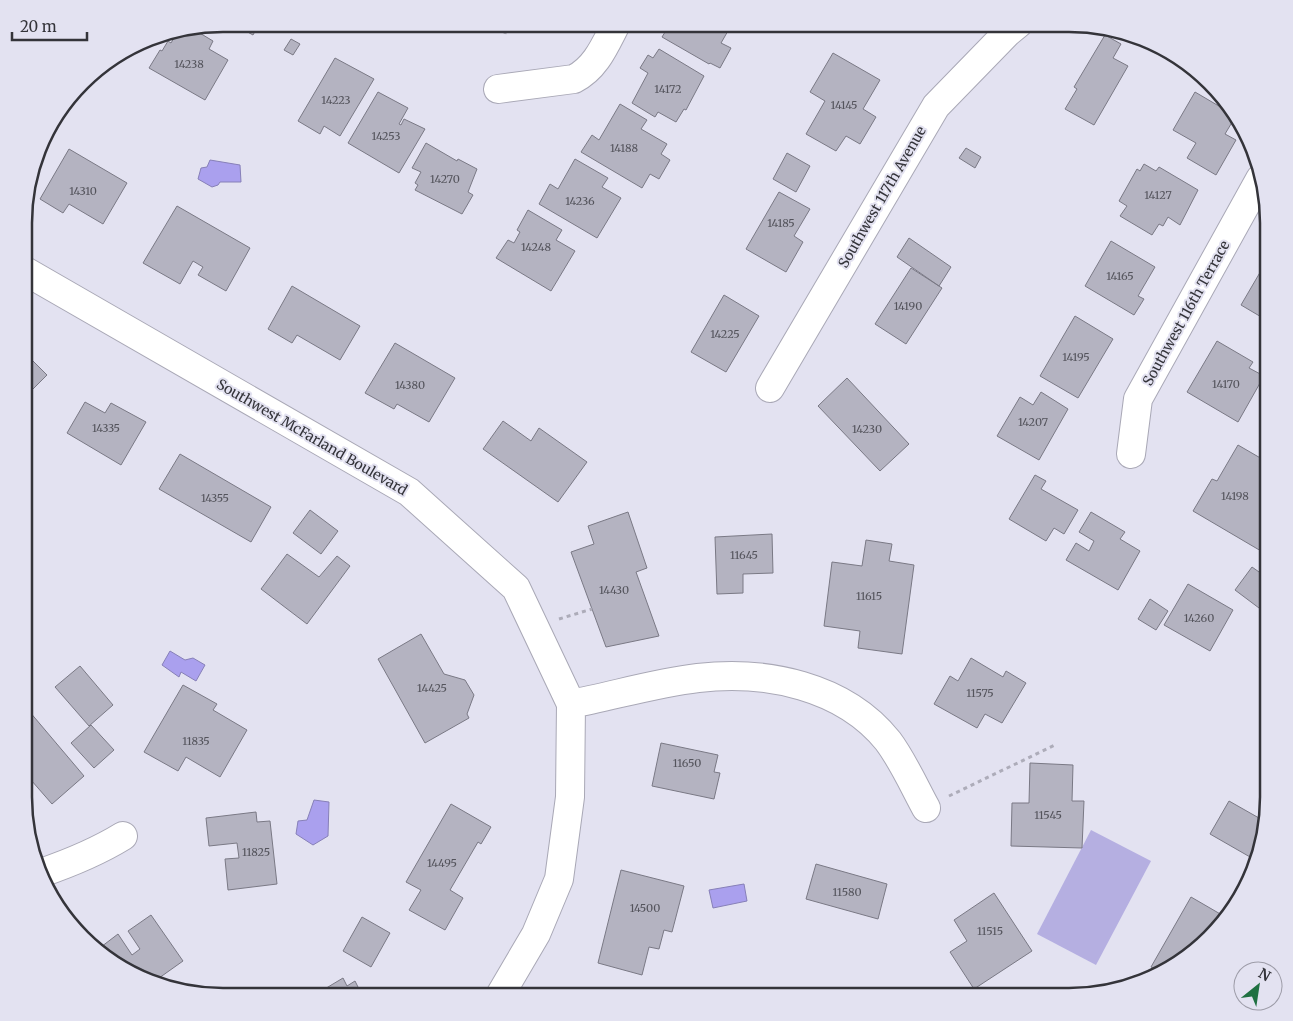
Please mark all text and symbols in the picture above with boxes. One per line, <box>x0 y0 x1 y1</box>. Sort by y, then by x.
scale bar <box>12 10 88 42</box>
text: 20 m <box>20 17 57 36</box>
house number: 14238 <box>174 57 204 71</box>
house number: 14172 <box>654 82 682 96</box>
house number: 14223 <box>321 93 351 107</box>
house number: 14145 <box>831 98 857 112</box>
street label: Southwest 117th Avenue <box>834 123 930 271</box>
house number: 14253 <box>372 129 400 143</box>
house number: 14188 <box>610 141 638 155</box>
house number: 14270 <box>430 172 460 186</box>
house number: 14310 <box>69 184 97 198</box>
house number: 14127 <box>1144 188 1172 202</box>
house number: 14236 <box>565 194 595 208</box>
house number: 14185 <box>767 216 795 230</box>
street label: Southwest 116th Terrace <box>1139 237 1233 389</box>
house number: 14248 <box>521 240 551 254</box>
house number: 14165 <box>1106 269 1134 283</box>
house number: 14190 <box>894 299 922 313</box>
house number: 14225 <box>710 327 740 341</box>
house number: 14195 <box>1062 350 1090 364</box>
street label: Southwest McFarland Boulevard <box>213 375 411 499</box>
house number: 14170 <box>1212 377 1240 391</box>
house number: 14380 <box>395 378 425 392</box>
house number: 14207 <box>1018 415 1048 429</box>
house number: 14335 <box>92 421 120 435</box>
house number: 14230 <box>852 422 882 436</box>
house number: 14198 <box>1221 489 1249 503</box>
house number: 14355 <box>201 491 229 505</box>
house number: 11645 <box>730 548 758 562</box>
house number: 14430 <box>599 583 629 597</box>
house number: 11615 <box>856 589 882 603</box>
house number: 14260 <box>1184 611 1214 625</box>
house number: 14425 <box>417 681 447 695</box>
house number: 11575 <box>966 686 994 700</box>
house number: 11835 <box>182 734 210 748</box>
house number: 11650 <box>673 756 701 770</box>
house number: 11545 <box>1034 808 1062 822</box>
house number: 11825 <box>242 845 270 859</box>
house number: 14495 <box>427 856 457 870</box>
house number: 11580 <box>832 885 862 899</box>
house number: 14500 <box>630 901 660 915</box>
house number: 11515 <box>977 924 1003 938</box>
north arrow <box>1233 961 1283 1011</box>
text: N <box>1255 964 1274 985</box>

